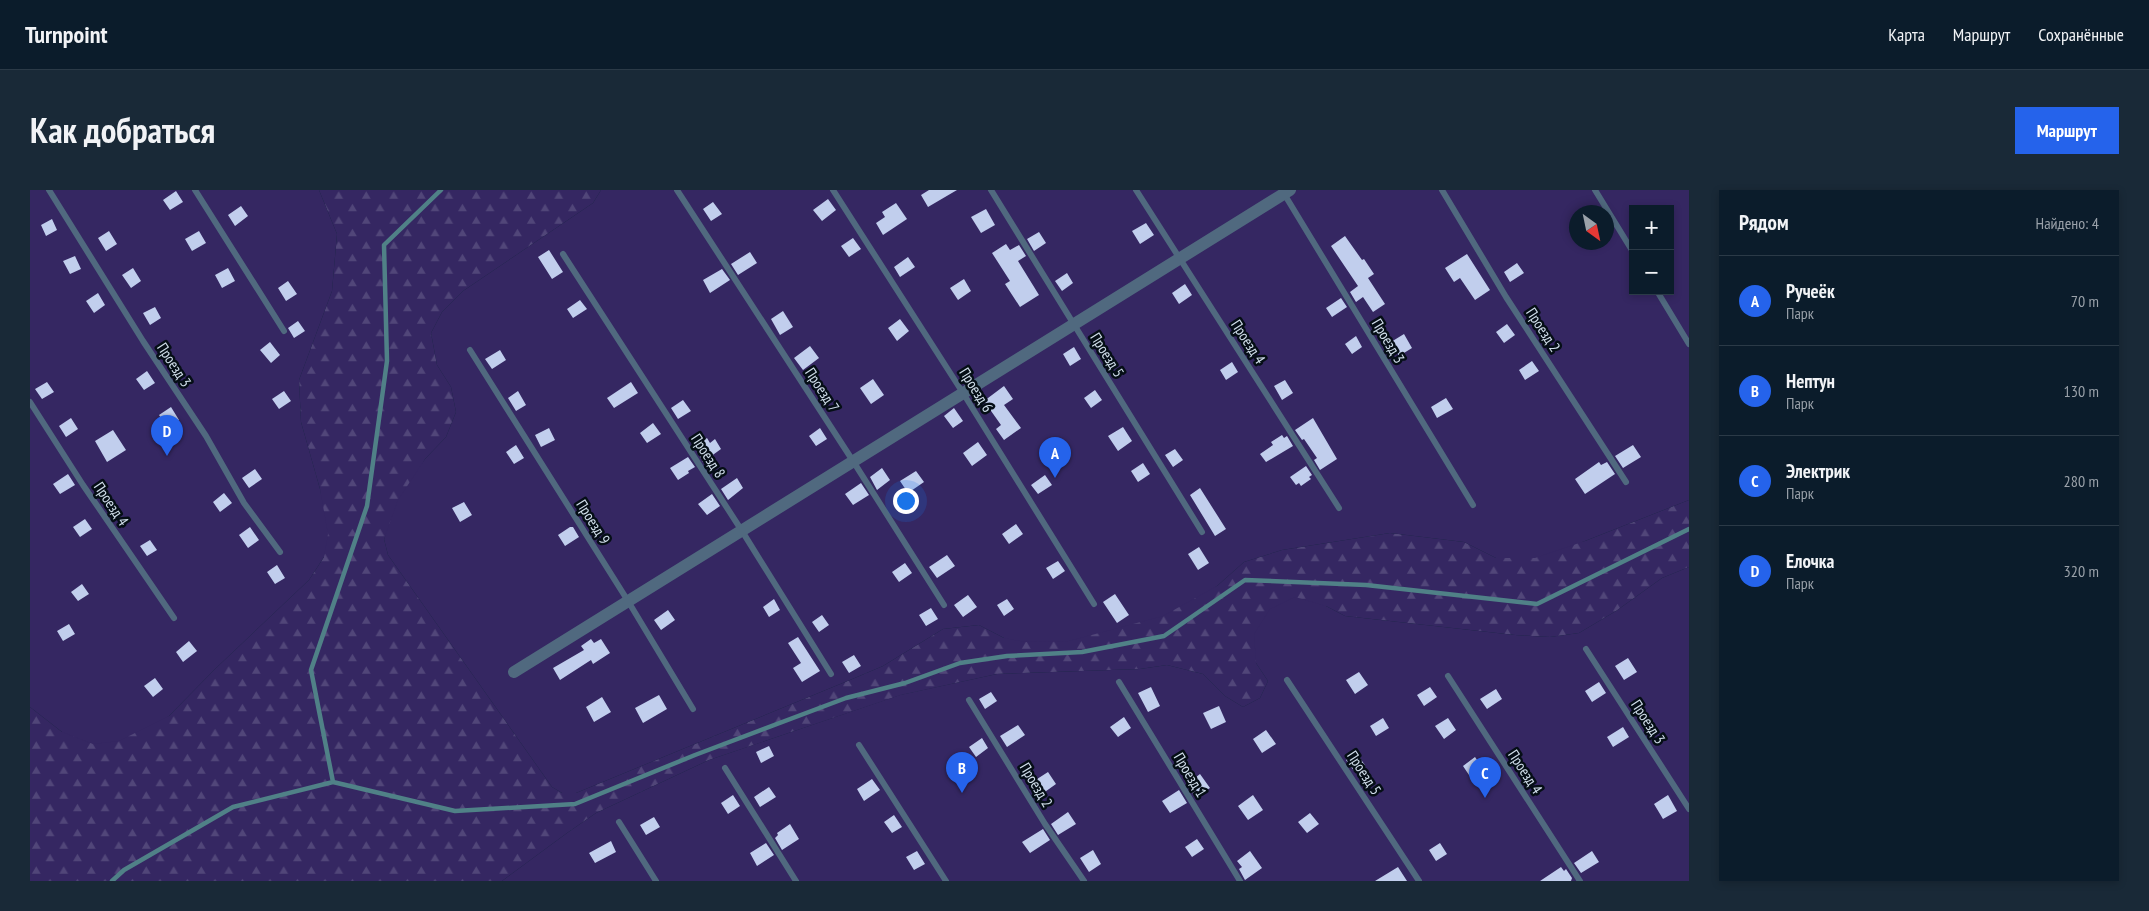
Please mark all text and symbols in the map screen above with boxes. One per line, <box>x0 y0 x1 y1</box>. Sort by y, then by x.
text: Turnpoint <box>25 19 107 50</box>
text: Карта <box>1888 23 1925 46</box>
text: Маршрут <box>1953 23 2010 46</box>
text: Сохранённые <box>2038 23 2124 46</box>
text: Как добраться <box>30 107 215 153</box>
button: Маршрут <box>2015 107 2119 154</box>
north arrow <box>1569 205 1614 250</box>
map controls <box>1629 205 1674 295</box>
button: + <box>1629 205 1674 250</box>
text: Рядом <box>1739 209 1789 236</box>
text: Найдено: 4 <box>2036 213 2099 233</box>
button: − <box>1629 250 1674 295</box>
text: Ручеёк <box>1786 279 1835 303</box>
text: A <box>1751 291 1759 311</box>
text: 70 m <box>2071 291 2099 311</box>
text: Парк <box>1786 303 1814 323</box>
street label: Проезд 2 <box>1522 304 1565 355</box>
street label: Проезд 3 <box>1368 315 1409 367</box>
street label: Проезд 4 <box>1227 316 1270 368</box>
street label: Проезд 5 <box>1086 329 1128 380</box>
street label: Проезд 3 <box>153 339 196 390</box>
street label: Проезд 7 <box>801 364 844 415</box>
street label: Проезд 6 <box>955 364 998 416</box>
text: Нептун <box>1786 369 1835 393</box>
text: B <box>1751 381 1759 401</box>
text: 130 m <box>2064 381 2099 401</box>
text: Парк <box>1786 393 1814 413</box>
pin: D <box>151 415 183 456</box>
street label: Проезд 8 <box>687 430 730 481</box>
pin: A <box>1039 437 1071 478</box>
text: Электрик <box>1786 459 1850 483</box>
text: C <box>1751 471 1759 491</box>
text: 280 m <box>2064 471 2099 491</box>
street label: Проезд 4 <box>90 478 133 529</box>
text: Парк <box>1786 483 1814 503</box>
your location <box>893 488 919 514</box>
street label: Проезд 9 <box>572 496 614 547</box>
text: Елочка <box>1786 549 1834 573</box>
text: D <box>1751 561 1759 581</box>
text: 320 m <box>2064 561 2099 581</box>
text: Парк <box>1786 573 1814 593</box>
street label: Проезд 3 <box>1627 696 1670 747</box>
street label: Проезд 4 <box>1504 746 1547 798</box>
street label: Проезд 5 <box>1343 747 1386 798</box>
street label: Проезд 1 <box>1170 749 1211 801</box>
pin: B <box>946 752 978 793</box>
pin: C <box>1469 757 1501 798</box>
street label: Проезд 2 <box>1016 759 1057 811</box>

